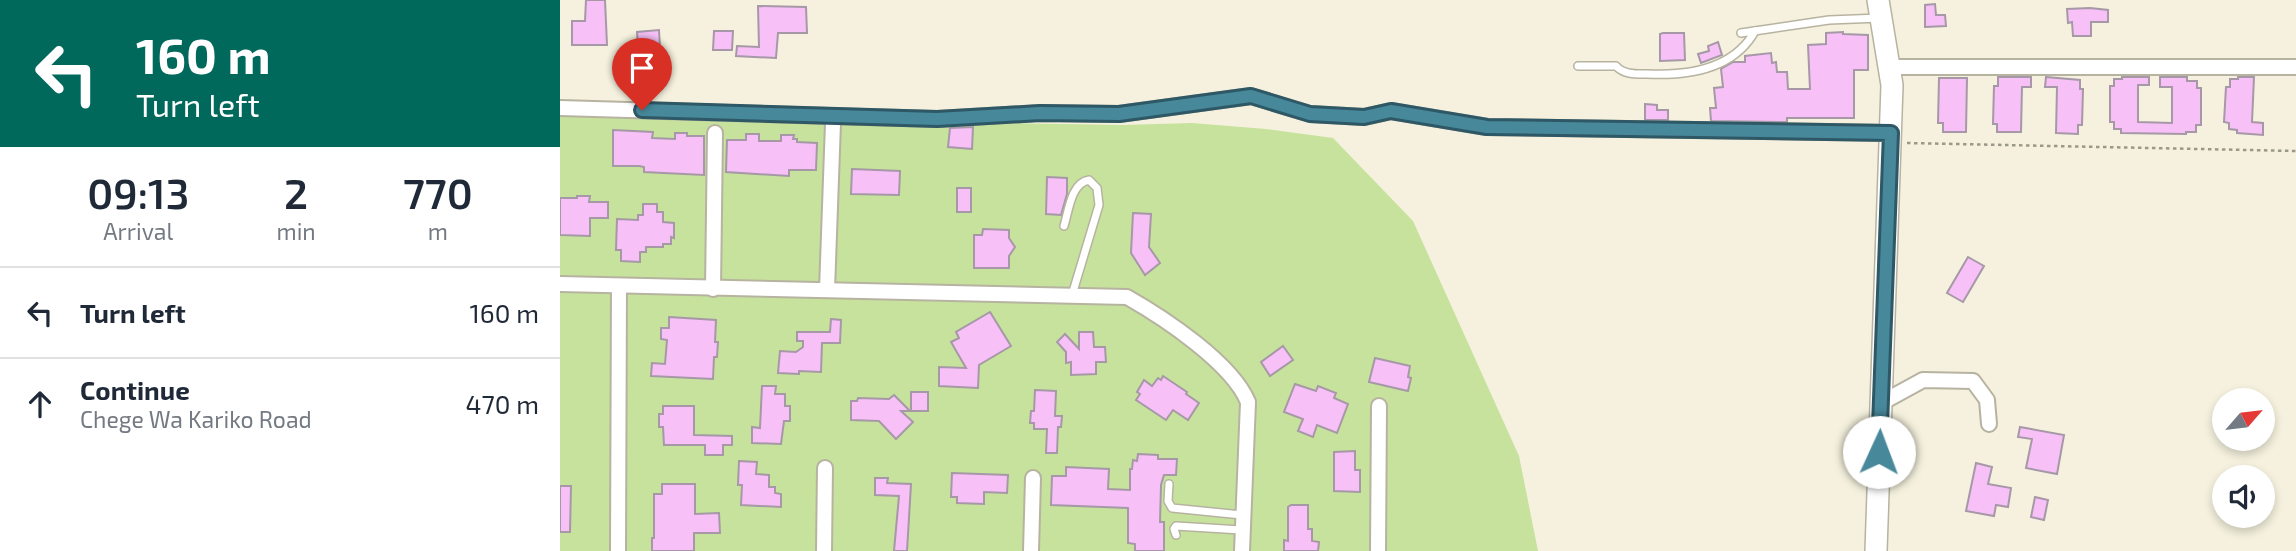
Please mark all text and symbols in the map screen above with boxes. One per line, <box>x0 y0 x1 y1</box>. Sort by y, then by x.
text: 160 m <box>136 25 271 84</box>
icon: left <box>21 28 112 119</box>
pin <box>612 38 672 110</box>
icon: arrive <box>623 49 661 87</box>
text: Turn left <box>136 85 260 123</box>
text: 09:13 <box>87 167 189 217</box>
text: 2 <box>284 167 308 217</box>
text: 770 <box>403 167 473 217</box>
text: Arrival <box>103 217 173 245</box>
text: min <box>277 217 316 245</box>
text: m <box>428 217 448 245</box>
icon: left <box>21 294 59 332</box>
text: Turn left <box>80 297 186 328</box>
text: 160 m <box>470 297 539 328</box>
text: Continue <box>80 374 190 405</box>
icon: ahead <box>21 385 59 423</box>
text: 470 m <box>465 388 539 419</box>
north arrow <box>2212 388 2275 452</box>
map controls <box>2212 388 2275 528</box>
text: Chege Wa Kariko Road <box>80 405 312 433</box>
position arrow <box>1842 415 1916 489</box>
button: sound <box>2212 465 2275 528</box>

